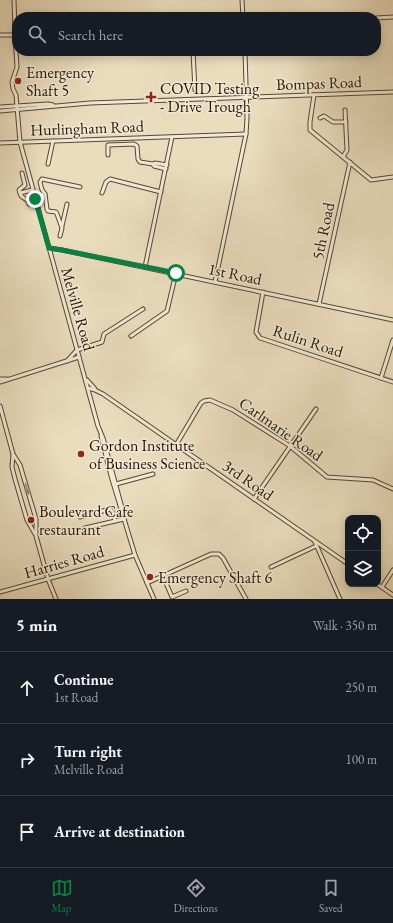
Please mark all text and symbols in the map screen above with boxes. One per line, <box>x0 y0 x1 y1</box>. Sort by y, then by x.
search box <box>12 12 381 56</box>
icon: search <box>26 23 48 45</box>
text: Search here <box>58 25 123 44</box>
place label: Emergency Shaft 5 <box>26 62 95 101</box>
street label: Bompas Road <box>276 71 363 95</box>
marker: Emergency Shaft 5 <box>13 76 23 86</box>
place label: COVID Testing - Drive Trough <box>160 78 260 117</box>
marker: COVID Testing - Drive Trough <box>145 91 157 103</box>
street label: Hurlingham Road <box>30 115 145 140</box>
route end <box>26 190 44 208</box>
street label: 5th Road <box>307 200 339 261</box>
street label: 1st Road <box>206 258 265 290</box>
route start <box>167 264 185 282</box>
street label: Melville Road <box>56 265 100 354</box>
street label: Rulin Road <box>270 320 347 363</box>
street label: Carlmarie Road <box>235 392 328 466</box>
place label: Gordon Institute of Business Science <box>89 435 205 474</box>
marker: Gordon Institute of Business Science <box>76 449 86 459</box>
street label: 3rd Road <box>218 455 278 506</box>
one-way arrow <box>25 483 31 496</box>
place label: Boulevard Cafe restaurant <box>39 501 133 540</box>
marker: Boulevard Cafe restaurant <box>26 515 36 525</box>
map controls <box>345 515 381 587</box>
button: locate <box>345 515 381 551</box>
street label: Harries Road <box>22 540 107 583</box>
button: layers <box>345 551 381 587</box>
place label: Emergency Shaft 6 <box>158 567 272 588</box>
marker: Emergency Shaft 6 <box>145 572 155 582</box>
text: 5 min <box>16 614 57 636</box>
text: Walk · 350 m <box>313 617 377 634</box>
text: Continue <box>54 670 114 689</box>
icon: ahead <box>16 677 38 699</box>
text: 250 m <box>346 679 377 696</box>
text: 1st Road <box>54 689 98 706</box>
text: Turn right <box>54 742 122 761</box>
icon: right <box>16 749 38 771</box>
text: 100 m <box>346 751 377 768</box>
text: Melville Road <box>54 761 124 778</box>
icon: arrive <box>16 821 38 843</box>
text: Arrive at destination <box>54 822 185 841</box>
tab: Map <box>51 877 73 915</box>
tab: Directions <box>174 877 218 915</box>
tab: Saved <box>319 877 342 915</box>

